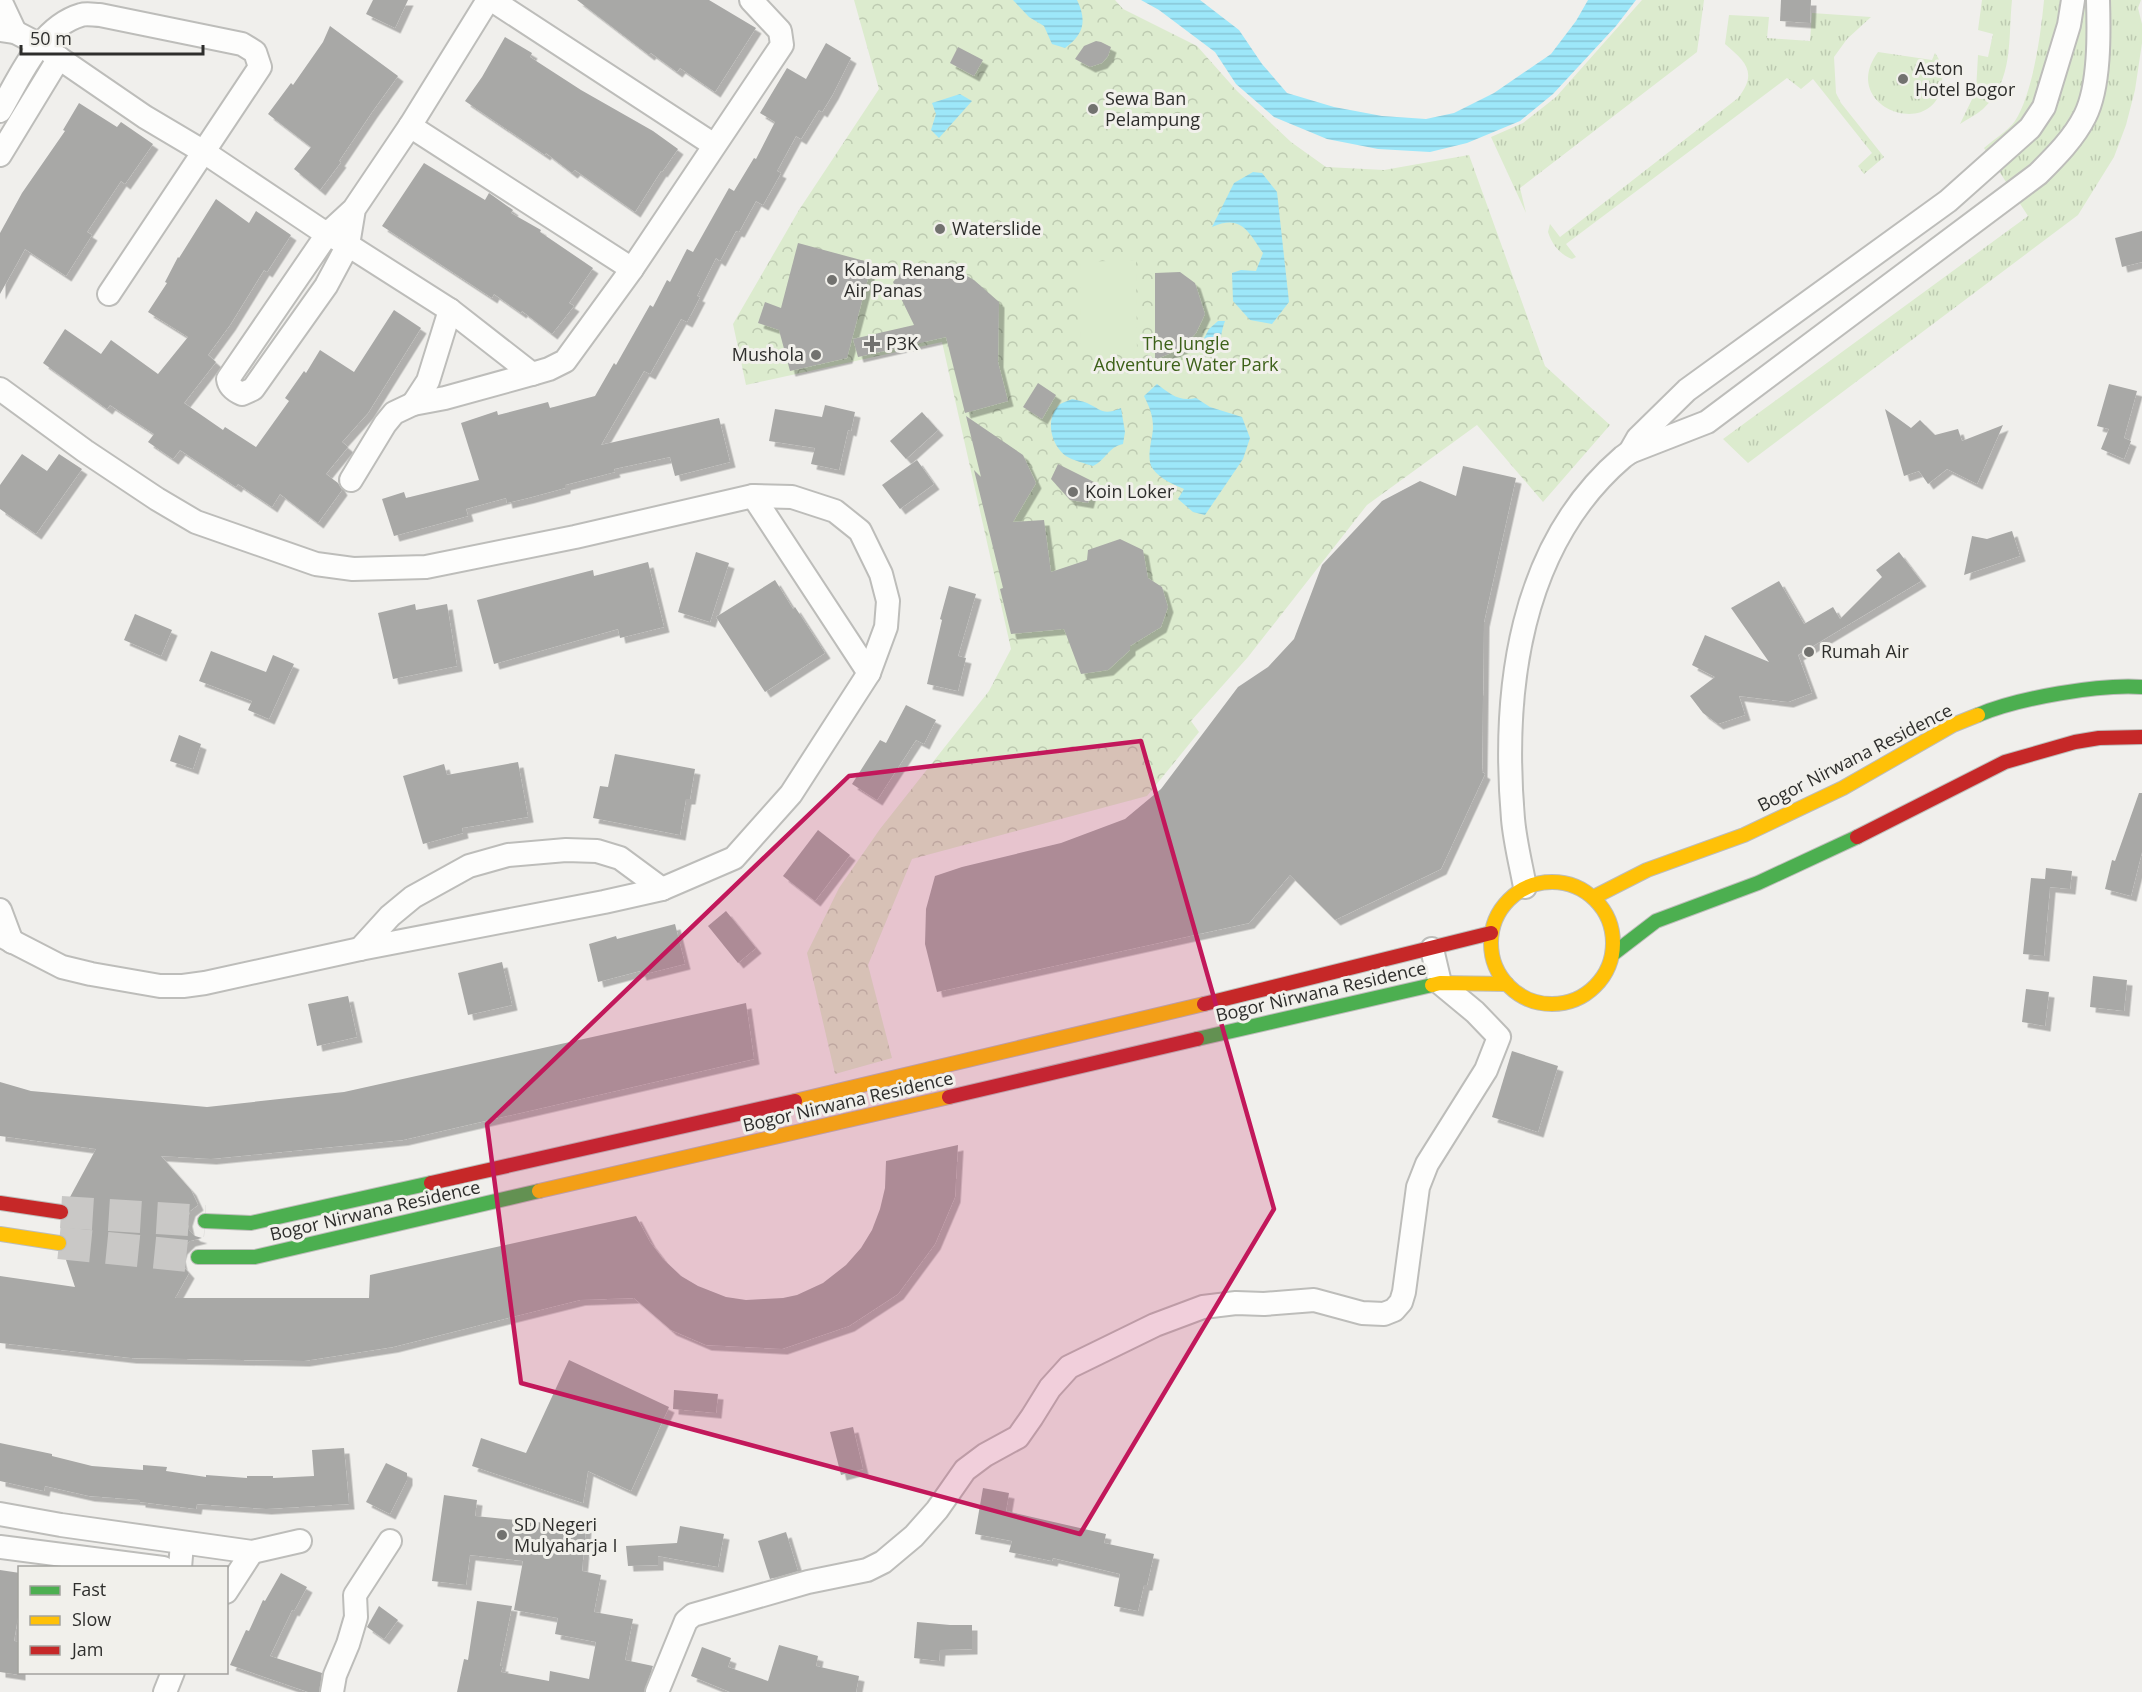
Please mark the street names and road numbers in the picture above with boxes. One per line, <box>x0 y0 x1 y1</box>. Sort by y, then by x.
street label: Bogor Nirwana Residence <box>1753 698 1956 817</box>
street label: Bogor Nirwana Residence <box>1213 955 1428 1027</box>
street label: Bogor Nirwana Residence <box>740 1065 955 1137</box>
street label: Bogor Nirwana Residence <box>267 1174 482 1246</box>

